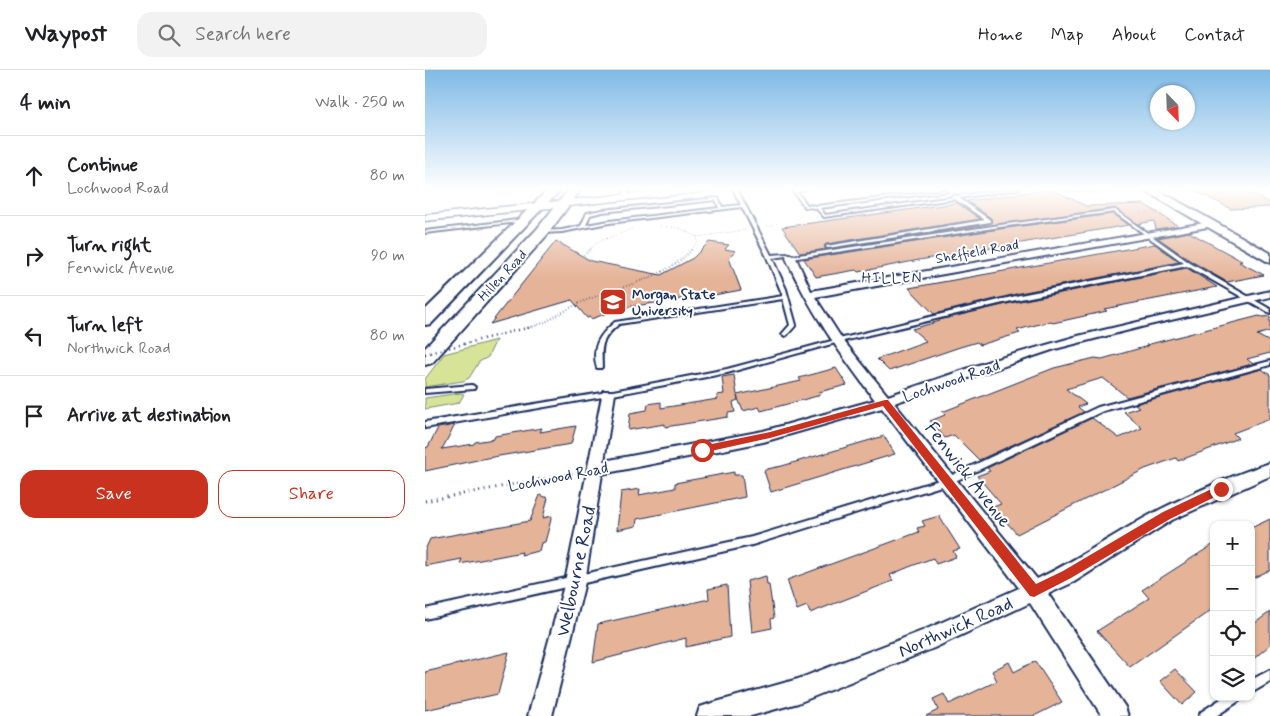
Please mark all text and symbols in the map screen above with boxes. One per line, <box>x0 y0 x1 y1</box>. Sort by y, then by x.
search box <box>137 12 487 57</box>
text: Waypost <box>25 19 107 50</box>
icon: search <box>155 21 183 49</box>
text: Search here <box>195 22 291 47</box>
text: Home <box>978 23 1023 47</box>
text: Map <box>1051 23 1084 47</box>
text: About <box>1112 23 1156 47</box>
text: Contact <box>1184 23 1245 47</box>
north arrow <box>1150 85 1195 130</box>
text: 4 min <box>20 89 71 117</box>
text: Walk · 250 m <box>315 92 405 113</box>
text: Continue <box>67 153 138 178</box>
icon: ahead <box>20 162 48 190</box>
text: 80 m <box>370 165 405 186</box>
text: Lochwood Road <box>67 178 169 199</box>
text: Turn right <box>67 233 151 258</box>
street label: Sheffield Road <box>934 236 1020 268</box>
icon: right <box>20 242 48 270</box>
text: 90 m <box>371 245 405 266</box>
street label: Hillen Road <box>474 246 531 305</box>
text: Fenwick Avenue <box>67 258 175 279</box>
district label: HILLEN <box>862 269 922 289</box>
place label: Morgan State University <box>632 286 716 320</box>
school or university icon: Morgan State University <box>598 287 628 317</box>
text: Turn left <box>67 313 143 338</box>
icon: left <box>20 322 48 350</box>
text: 80 m <box>370 325 405 346</box>
text: Northwick Road <box>67 338 170 359</box>
street label: Lochwood Road <box>900 355 1003 408</box>
icon: arrive <box>20 402 48 430</box>
text: Arrive at destination <box>67 403 231 428</box>
street label: Fenwick Avenue <box>919 417 1017 533</box>
route start <box>691 439 714 462</box>
street label: Lochwood Road <box>506 457 610 497</box>
button: Save <box>20 470 208 518</box>
button: Share <box>218 470 405 518</box>
route end <box>1210 478 1233 501</box>
street label: Welbourne Road <box>550 504 603 639</box>
map controls <box>1210 521 1255 701</box>
button: + <box>1210 521 1255 566</box>
button: − <box>1210 566 1255 611</box>
street label: Northwick Road <box>894 591 1017 664</box>
button: locate <box>1210 611 1255 656</box>
button: layers <box>1210 656 1255 701</box>

